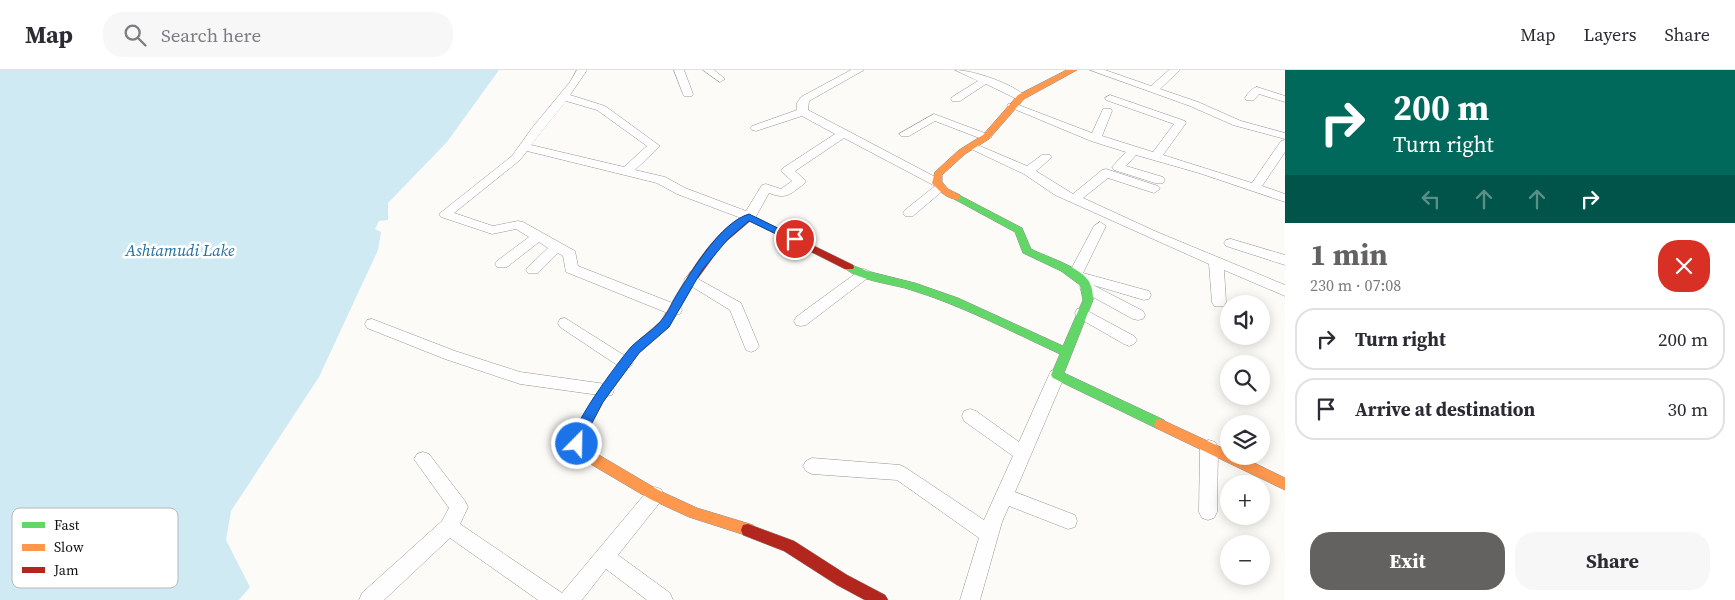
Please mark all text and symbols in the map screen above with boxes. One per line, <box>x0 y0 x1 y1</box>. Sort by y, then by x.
search box <box>103 12 453 57</box>
text: Map <box>25 18 73 51</box>
icon: search <box>121 21 149 49</box>
text: Search here <box>161 22 261 48</box>
text: Map <box>1520 22 1555 47</box>
text: Layers <box>1583 22 1636 47</box>
text: Share <box>1664 22 1710 47</box>
text: 200 m <box>1393 84 1489 132</box>
icon: right <box>1310 90 1375 155</box>
text: Turn right <box>1393 129 1494 159</box>
icon: left <box>1417 185 1445 213</box>
icon: ahead <box>1470 185 1498 213</box>
icon: ahead <box>1523 185 1551 213</box>
icon: right <box>1576 185 1604 213</box>
pin <box>774 218 816 260</box>
icon: arrive <box>781 225 809 253</box>
text: 1 min <box>1310 234 1388 275</box>
water label: Ashtamudi Lake <box>125 239 235 261</box>
button: close <box>1658 240 1710 292</box>
text: 230 m · 07:08 <box>1310 274 1401 296</box>
map controls <box>1220 295 1270 585</box>
button: sound <box>1220 295 1270 345</box>
icon: right <box>1312 325 1340 353</box>
text: Turn right <box>1355 326 1446 352</box>
text: 200 m <box>1658 326 1708 352</box>
button: search <box>1220 355 1270 405</box>
icon: arrive <box>1312 395 1340 423</box>
text: Arrive at destination <box>1355 396 1535 422</box>
text: 30 m <box>1667 396 1708 422</box>
button: layers <box>1220 415 1270 465</box>
position arrow <box>550 417 602 469</box>
button: + <box>1220 475 1270 525</box>
legend <box>12 508 178 588</box>
text: Fast <box>54 515 80 535</box>
button: Exit <box>1310 532 1505 590</box>
button: Share <box>1515 532 1710 590</box>
button: − <box>1220 535 1270 585</box>
text: Slow <box>54 537 84 557</box>
text: Jam <box>53 560 79 580</box>

